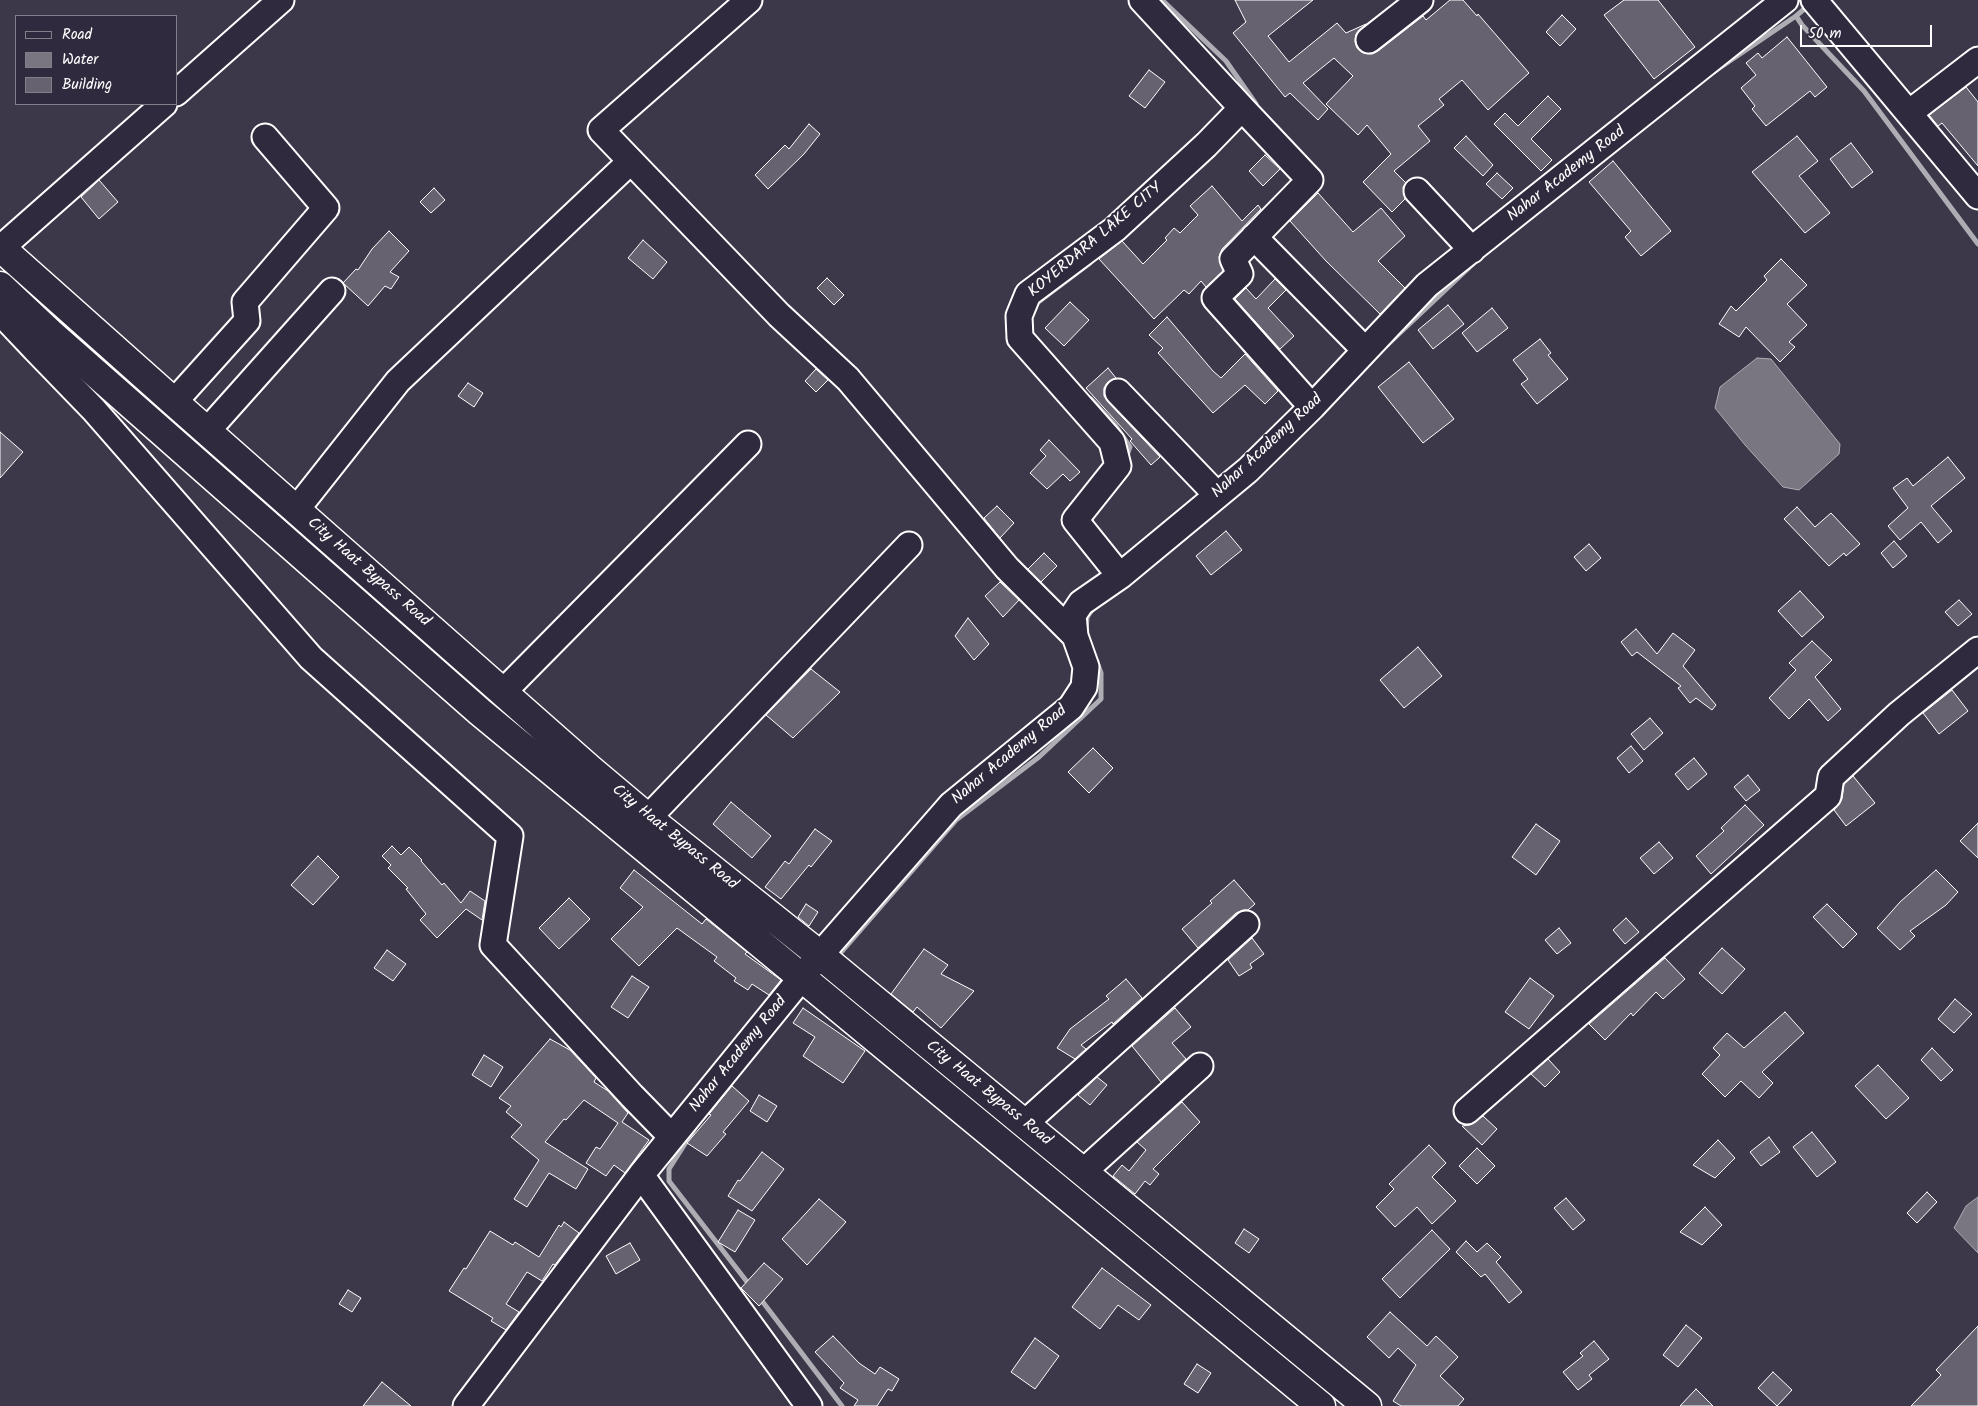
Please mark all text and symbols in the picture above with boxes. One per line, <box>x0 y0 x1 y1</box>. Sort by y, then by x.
legend <box>15 15 178 105</box>
scale bar <box>1803 15 1936 47</box>
text: 50 m <box>1808 22 1842 46</box>
text: Road <box>62 23 92 47</box>
text: Water <box>62 48 98 72</box>
text: Building <box>62 73 112 97</box>
street label: Nahar Academy Road <box>1504 123 1630 227</box>
street label: KOYERDARA LAKE CITY <box>1025 179 1167 303</box>
street label: Nahar Academy Road <box>1209 391 1327 503</box>
street label: City Haat Bypass Road <box>303 514 433 632</box>
street label: Nahar Academy Road <box>949 702 1071 810</box>
street label: City Haat Bypass Road <box>607 781 741 895</box>
street label: Nahar Academy Road <box>686 993 792 1117</box>
street label: City Haat Bypass Road <box>921 1037 1055 1151</box>

